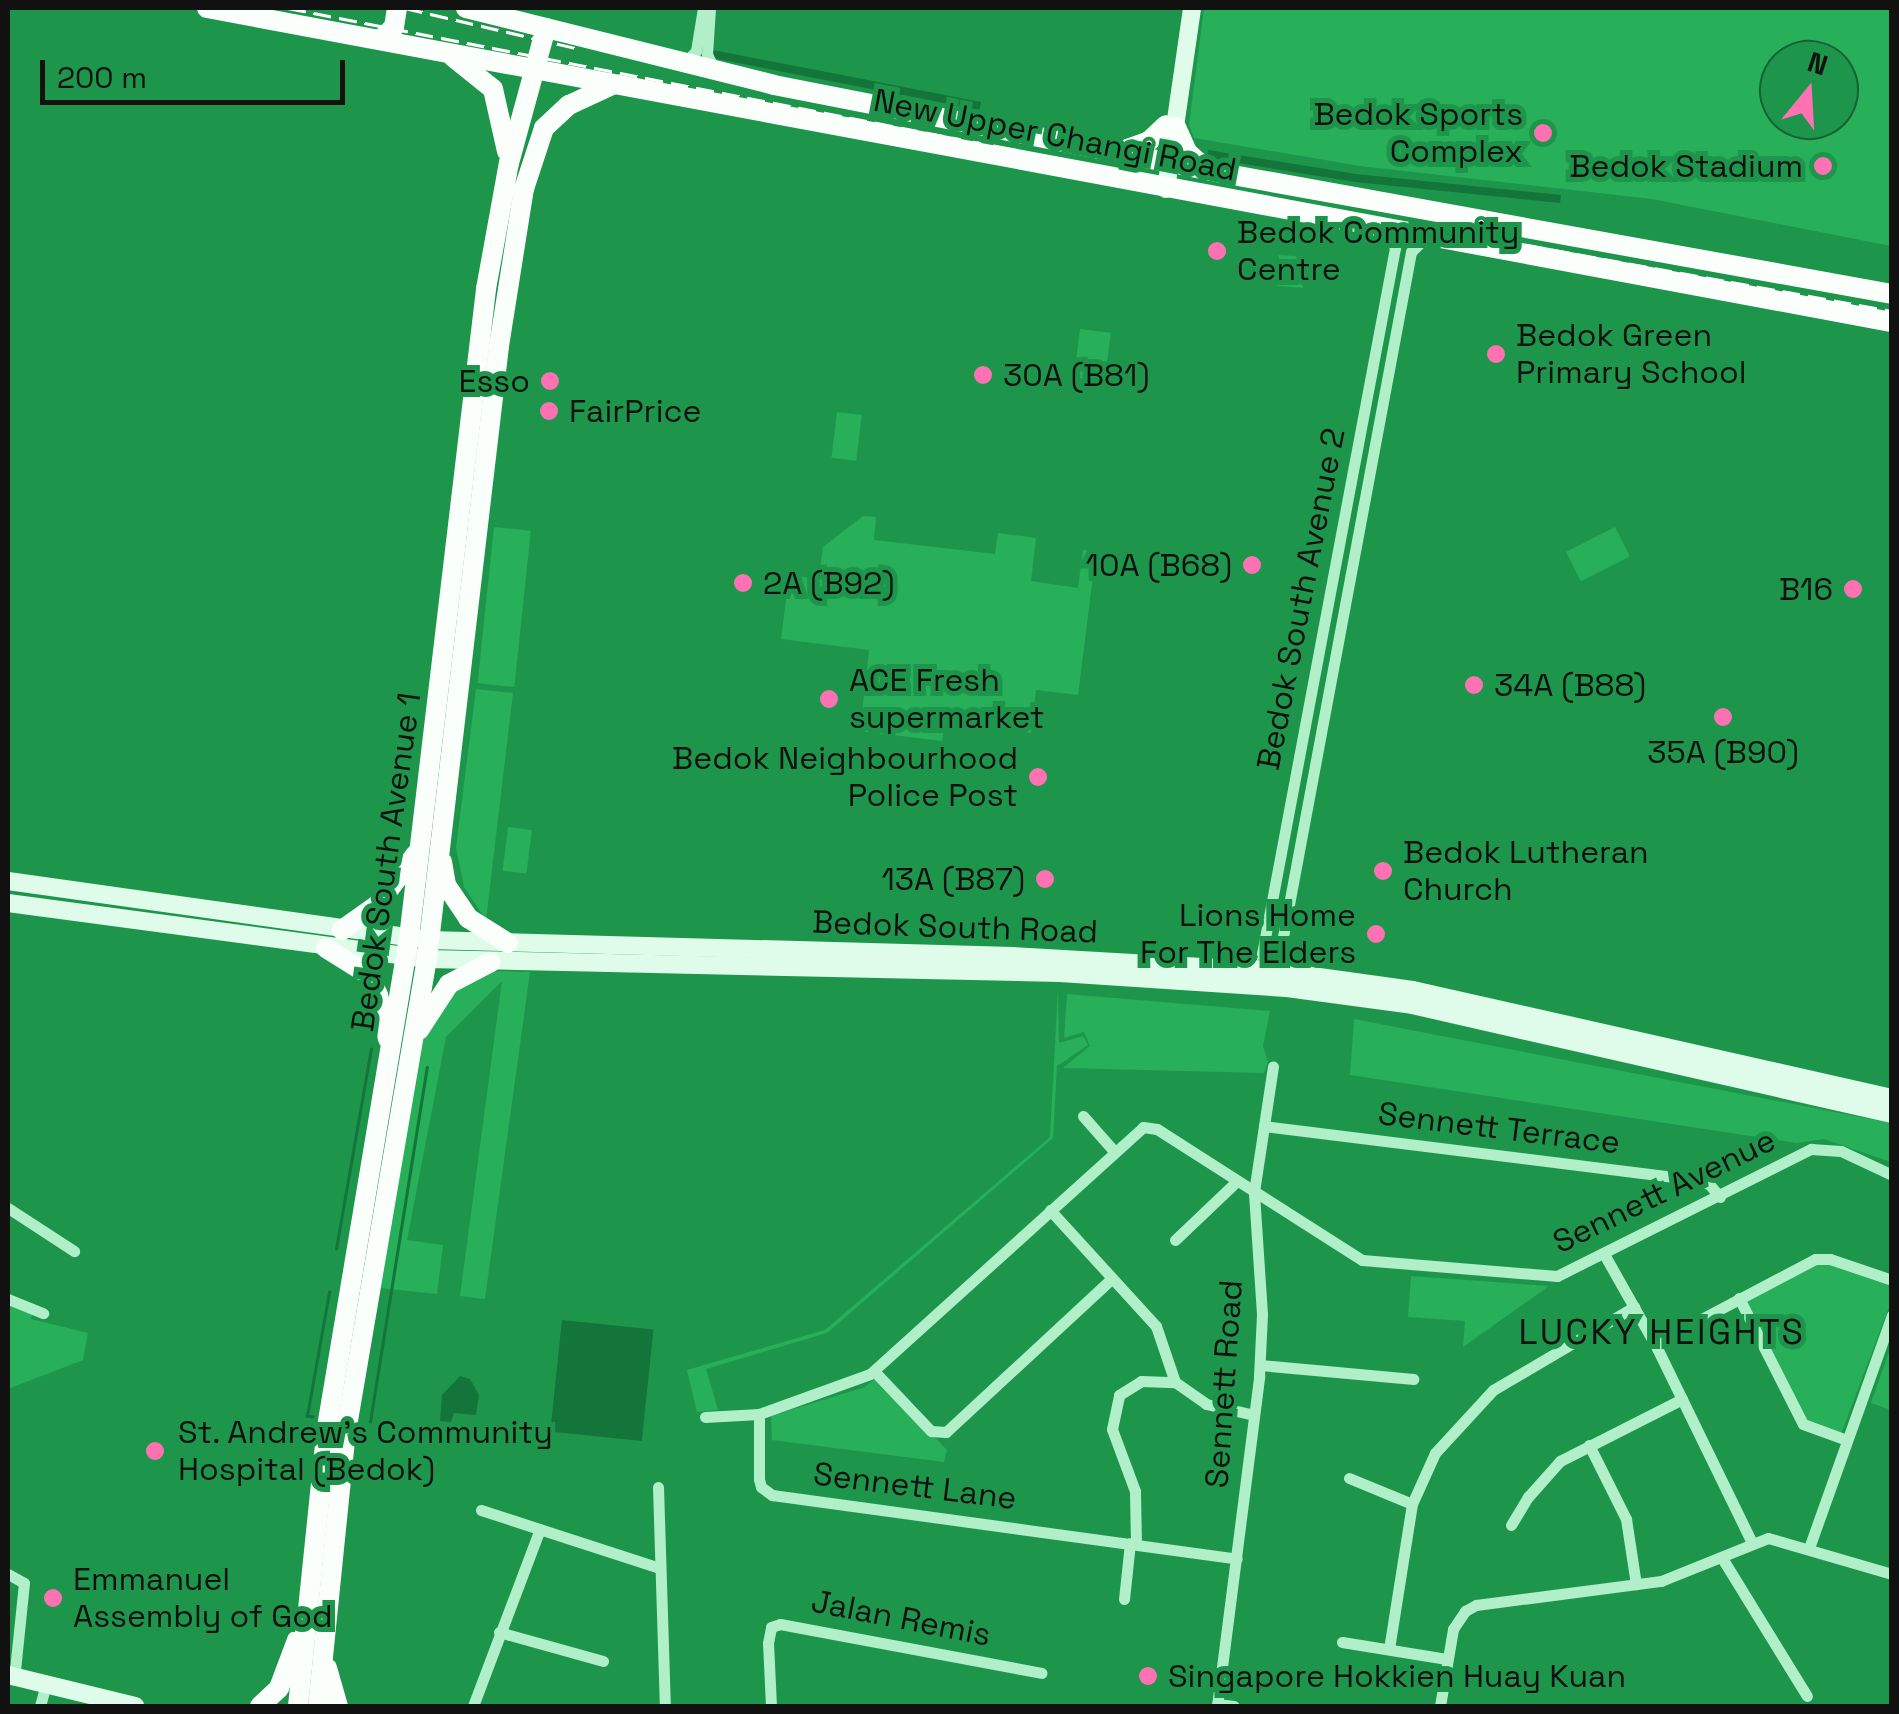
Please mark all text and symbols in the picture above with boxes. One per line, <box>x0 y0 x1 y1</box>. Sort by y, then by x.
scale bar <box>45 40 350 102</box>
north arrow <box>1759 40 1859 140</box>
text: N <box>1803 43 1832 83</box>
text: 200 m <box>57 58 147 97</box>
street label: New Upper Changi Road <box>870 81 1240 189</box>
place label: Bedok Sports Complex <box>1313 96 1523 171</box>
marker: Bedok Sports Complex <box>1532 122 1554 144</box>
place label: Bedok Stadium <box>1569 147 1803 185</box>
marker: Bedok Stadium <box>1812 155 1834 177</box>
place label: Bedok Community Centre <box>1237 214 1519 289</box>
marker: Bedok Community Centre <box>1206 240 1228 262</box>
place label: Bedok Green Primary School <box>1516 317 1747 392</box>
marker: Bedok Green Primary School <box>1485 343 1507 365</box>
place label: 30A (B81) <box>1003 356 1150 394</box>
place label: Esso <box>458 362 530 400</box>
marker: 30A (B81) <box>972 364 994 386</box>
marker: Esso <box>539 370 561 392</box>
place label: FairPrice <box>569 392 702 430</box>
marker: FairPrice <box>538 400 560 422</box>
street label: Bedok South Avenue 2 <box>1249 425 1353 773</box>
place label: 10A (B68) <box>1085 546 1232 584</box>
marker: 10A (B68) <box>1241 554 1263 576</box>
place label: 2A (B92) <box>763 564 895 602</box>
place label: B16 <box>1779 570 1833 608</box>
marker: 2A (B92) <box>732 572 754 594</box>
marker: B16 <box>1842 578 1864 600</box>
place label: ACE Fresh supermarket <box>849 662 1044 737</box>
place label: 34A (B88) <box>1494 666 1647 704</box>
marker: 34A (B88) <box>1463 674 1485 696</box>
marker: ACE Fresh supermarket <box>818 688 840 710</box>
street label: Bedok South Avenue 1 <box>343 690 429 1034</box>
marker: 35A (B90) <box>1712 706 1734 728</box>
place label: 35A (B90) <box>1647 733 1799 771</box>
place label: Bedok Neighbourhood Police Post <box>672 740 1018 815</box>
marker: Bedok Neighbourhood Police Post <box>1027 766 1049 788</box>
place label: Bedok Lutheran Church <box>1403 834 1649 909</box>
place label: 13A (B87) <box>881 860 1025 898</box>
marker: Bedok Lutheran Church <box>1372 860 1394 882</box>
marker: 13A (B87) <box>1034 868 1056 890</box>
place label: Lions Home For The Elders <box>1139 897 1356 972</box>
street label: Bedok South Road <box>811 903 1099 951</box>
marker: Lions Home For The Elders <box>1365 923 1387 945</box>
street label: Sennett Terrace <box>1375 1094 1623 1162</box>
street label: Sennett Avenue <box>1546 1120 1782 1262</box>
street label: Sennett Road <box>1198 1279 1250 1489</box>
district label: LUCKY HEIGHTS <box>1518 1311 1806 1353</box>
place label: St. Andrew's Community Hospital (Bedok) <box>178 1414 554 1489</box>
marker: St. Andrew's Community Hospital (Bedok) <box>142 1438 168 1464</box>
street label: Sennett Lane <box>811 1454 1019 1518</box>
place label: Emmanuel Assembly of God <box>73 1561 333 1636</box>
street label: Jalan Remis <box>808 1582 994 1654</box>
marker: Emmanuel Assembly of God <box>42 1587 64 1609</box>
place label: Singapore Hokkien Huay Kuan <box>1168 1657 1626 1695</box>
marker: Singapore Hokkien Huay Kuan <box>1137 1665 1159 1687</box>

